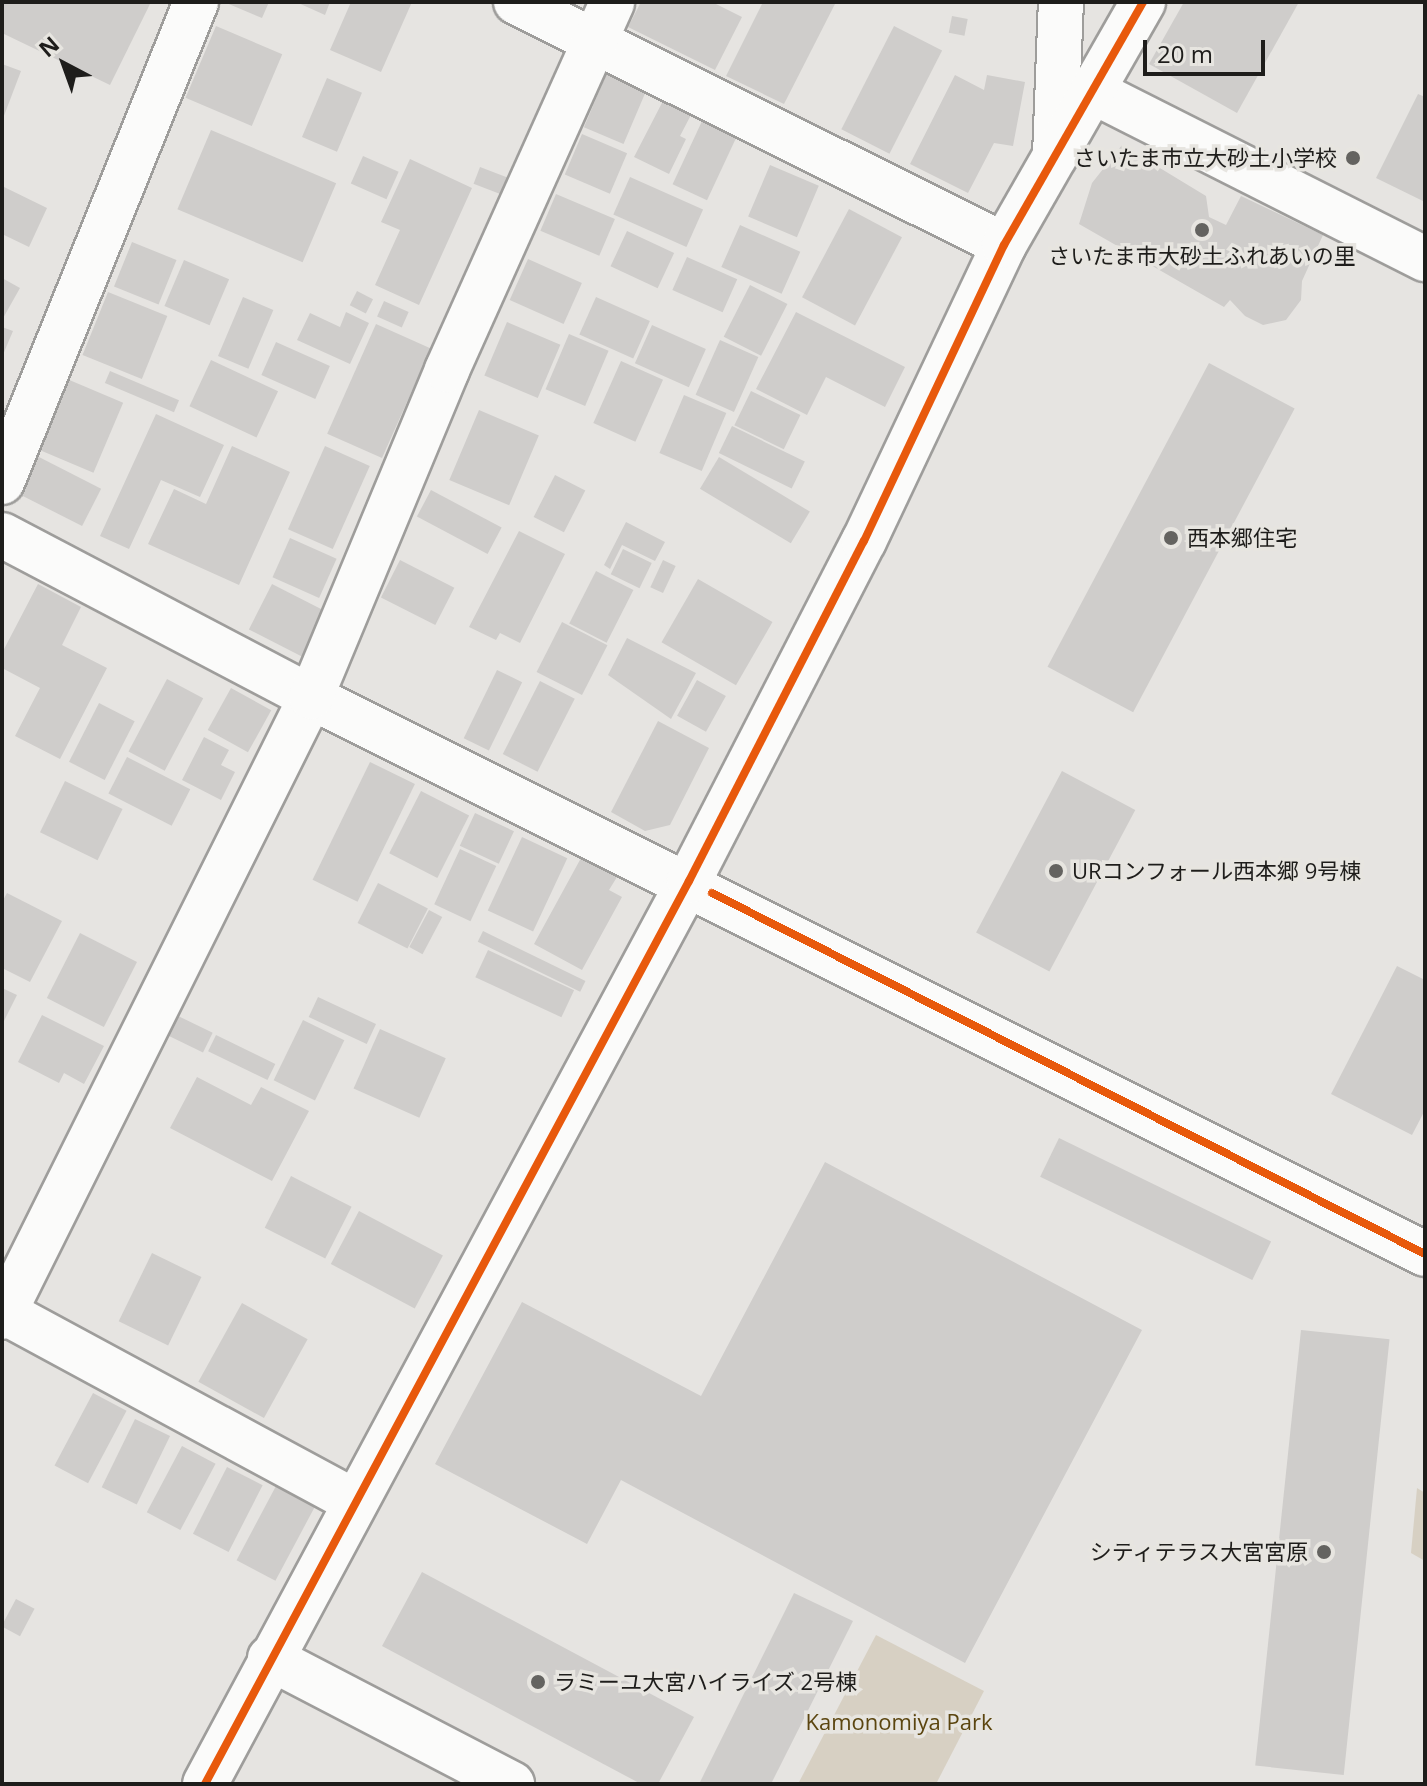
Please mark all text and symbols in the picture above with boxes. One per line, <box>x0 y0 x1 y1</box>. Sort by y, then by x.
north arrow <box>24 24 104 104</box>
scale bar <box>1147 24 1269 74</box>
text: N <box>32 29 65 63</box>
text: 20 m <box>1157 37 1213 70</box>
place label: さいたま市立大砂土小学校 <box>1073 145 1337 171</box>
marker: さいたま市立大砂土小学校 <box>1344 149 1362 167</box>
marker: さいたま市大砂土ふれあいの里 <box>1193 221 1211 239</box>
place label: さいたま市大砂土ふれあいの里 <box>1048 243 1356 269</box>
place label: 西本郷住宅 <box>1187 525 1297 551</box>
marker: 西本郷住宅 <box>1162 529 1180 547</box>
place label: URコンフォール西本郷 9号棟 <box>1072 858 1362 884</box>
marker: URコンフォール西本郷 9号棟 <box>1047 862 1065 880</box>
place label: シティテラス大宮宮原 <box>1088 1539 1308 1565</box>
marker: シティテラス大宮宮原 <box>1315 1543 1333 1561</box>
place label: ラミーユ大宮ハイライズ 2号棟 <box>554 1669 858 1695</box>
marker: ラミーユ大宮ハイライズ 2号棟 <box>529 1673 547 1691</box>
park label: Kamonomiya Park <box>806 1709 992 1735</box>

